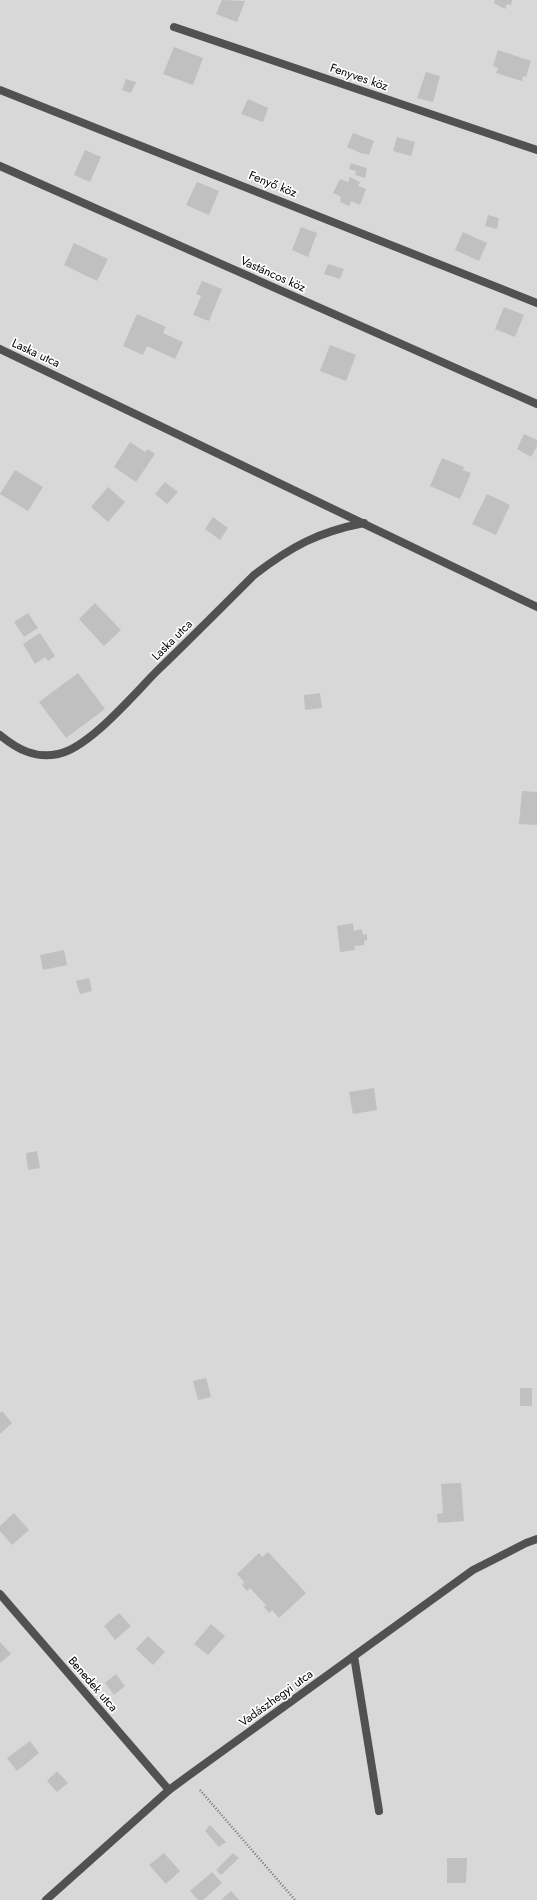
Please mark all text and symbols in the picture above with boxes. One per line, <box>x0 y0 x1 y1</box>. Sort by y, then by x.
street label: Fenyves köz <box>328 59 391 95</box>
street label: Fenyő köz <box>246 166 300 202</box>
street label: Vastáncos köz <box>237 252 309 297</box>
street label: Laska utca <box>9 334 63 372</box>
street label: Laska utca <box>147 615 197 665</box>
street label: Benedek utca <box>64 1652 122 1716</box>
street label: Vadászhegyi utca <box>235 1665 317 1731</box>

